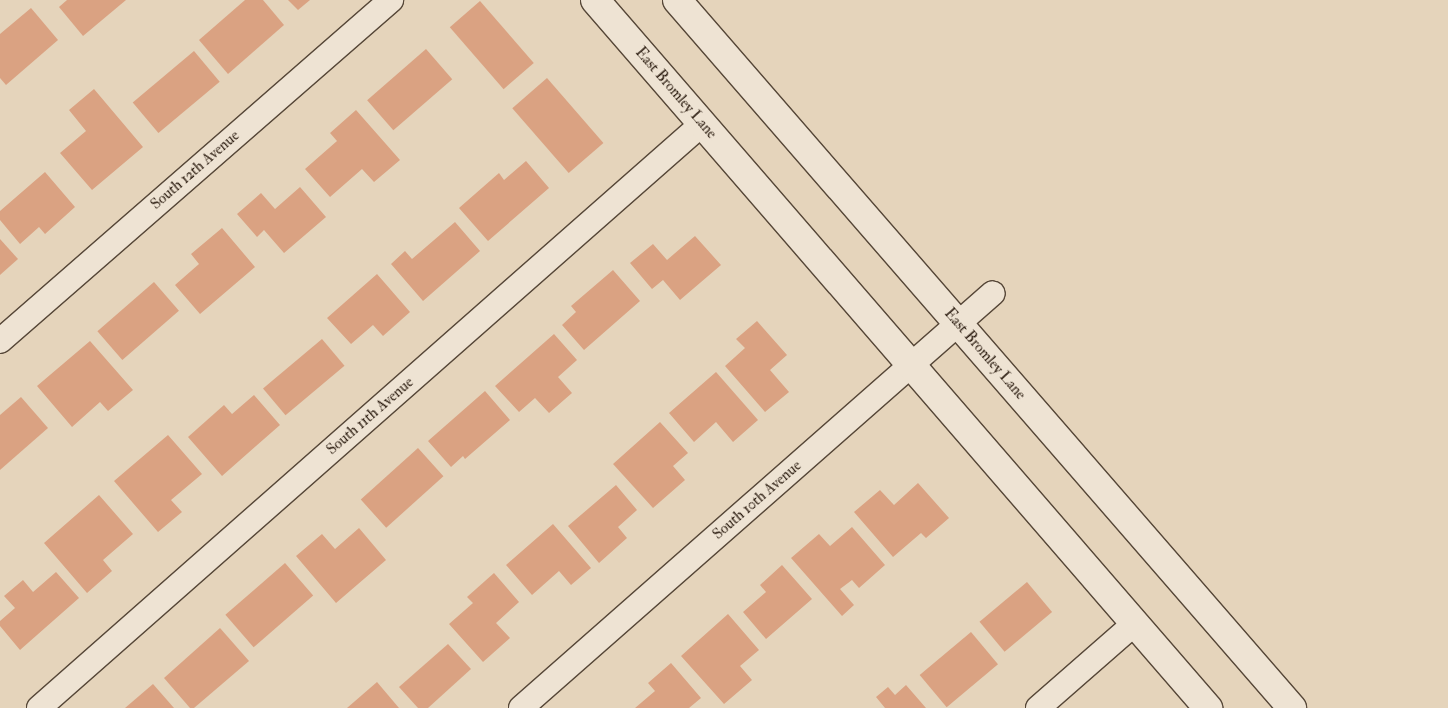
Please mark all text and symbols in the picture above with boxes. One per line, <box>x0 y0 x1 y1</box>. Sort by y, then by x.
street label: East Bromley Lane <box>631 44 721 142</box>
street label: South 12th Avenue <box>147 127 243 213</box>
street label: East Bromley Lane <box>940 305 1030 403</box>
street label: South 11th Avenue <box>323 373 417 459</box>
street label: South 10th Avenue <box>709 457 805 543</box>

